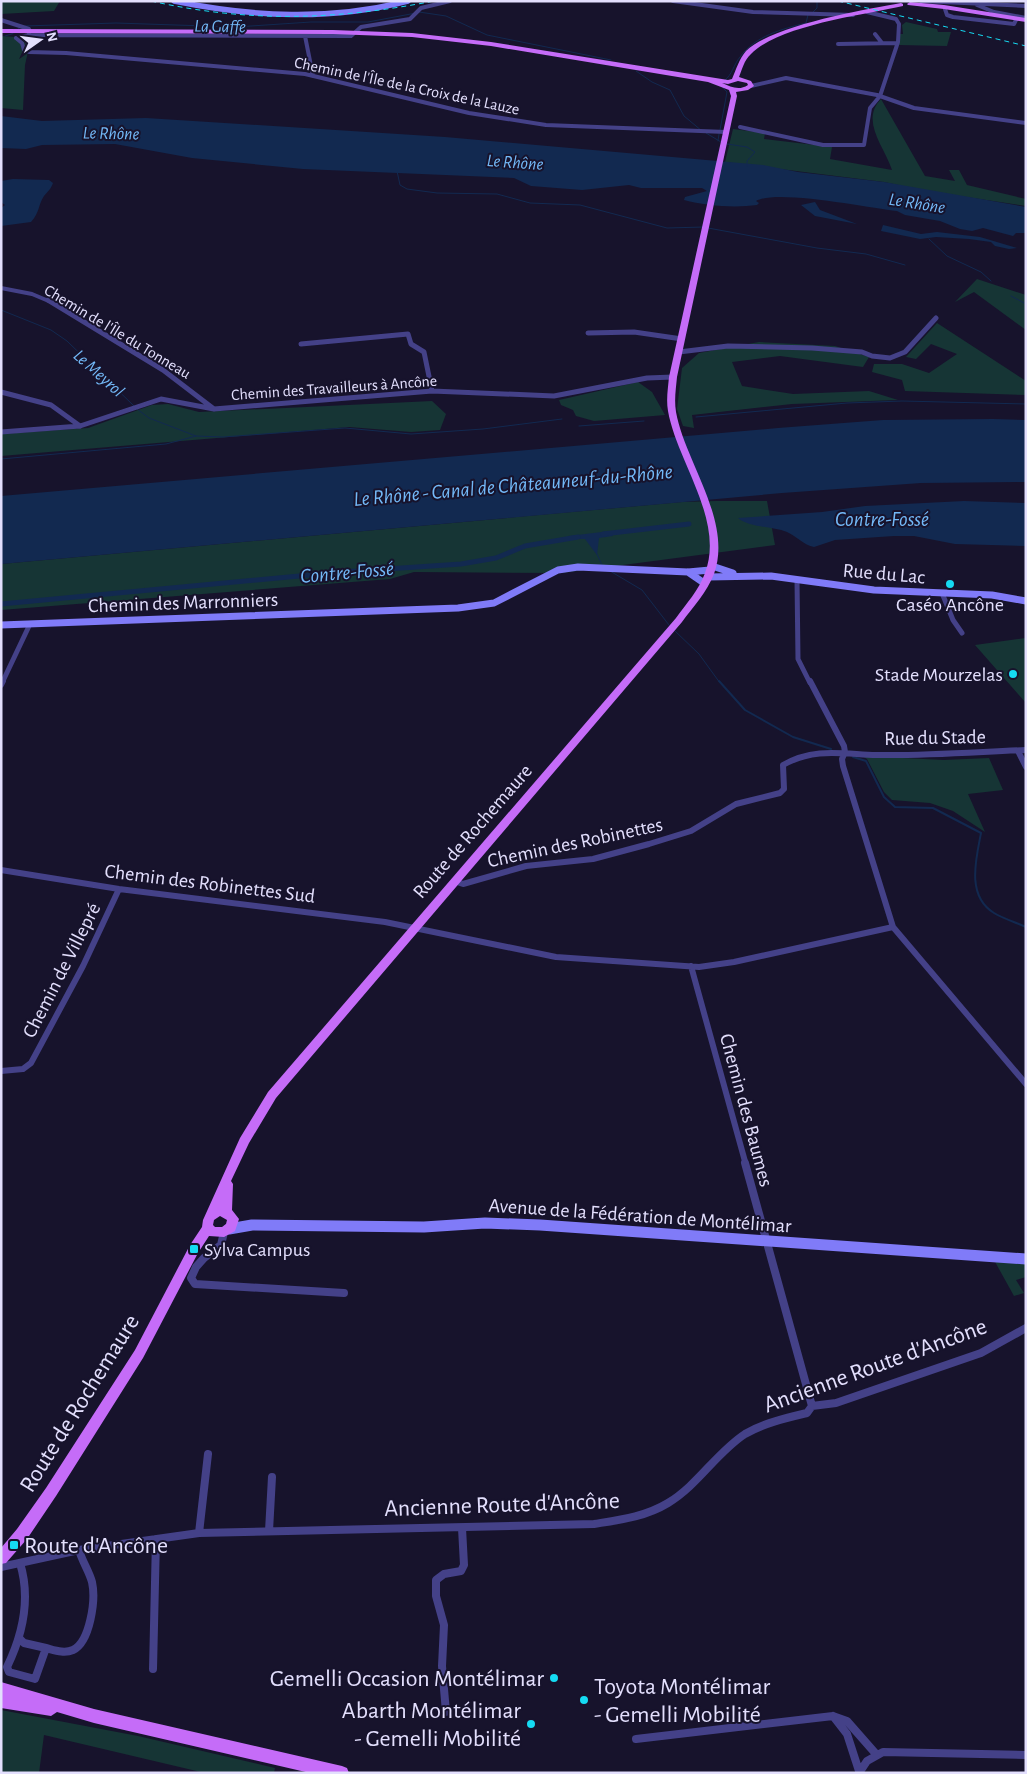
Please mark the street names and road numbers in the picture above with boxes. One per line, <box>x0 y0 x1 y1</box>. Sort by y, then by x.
street label: Chemin de l'Île de la Croix de la Lauze <box>293 52 521 118</box>
street label: Chemin de l'Île du Tonneau <box>42 280 194 382</box>
street label: Chemin des Travailleurs à Ancône <box>231 373 438 403</box>
street label: Rue du Lac <box>842 560 926 588</box>
street label: Chemin des Marronniers <box>88 590 278 616</box>
street label: Rue du Stade <box>884 727 986 749</box>
street label: Route de Rochemaure <box>409 761 536 902</box>
street label: Chemin des Robinettes <box>486 815 665 871</box>
street label: Chemin des Robinettes Sud <box>103 861 316 907</box>
street label: Chemin de Villepré <box>19 900 104 1041</box>
street label: Chemin des Baumes <box>716 1032 776 1189</box>
street label: Avenue de la Fédération de Montélimar <box>488 1195 793 1237</box>
street label: Route de Rochemaure <box>16 1311 144 1497</box>
street label: Ancienne Route d'Ancône <box>760 1314 990 1418</box>
street label: Ancienne Route d'Ancône <box>384 1489 620 1521</box>

